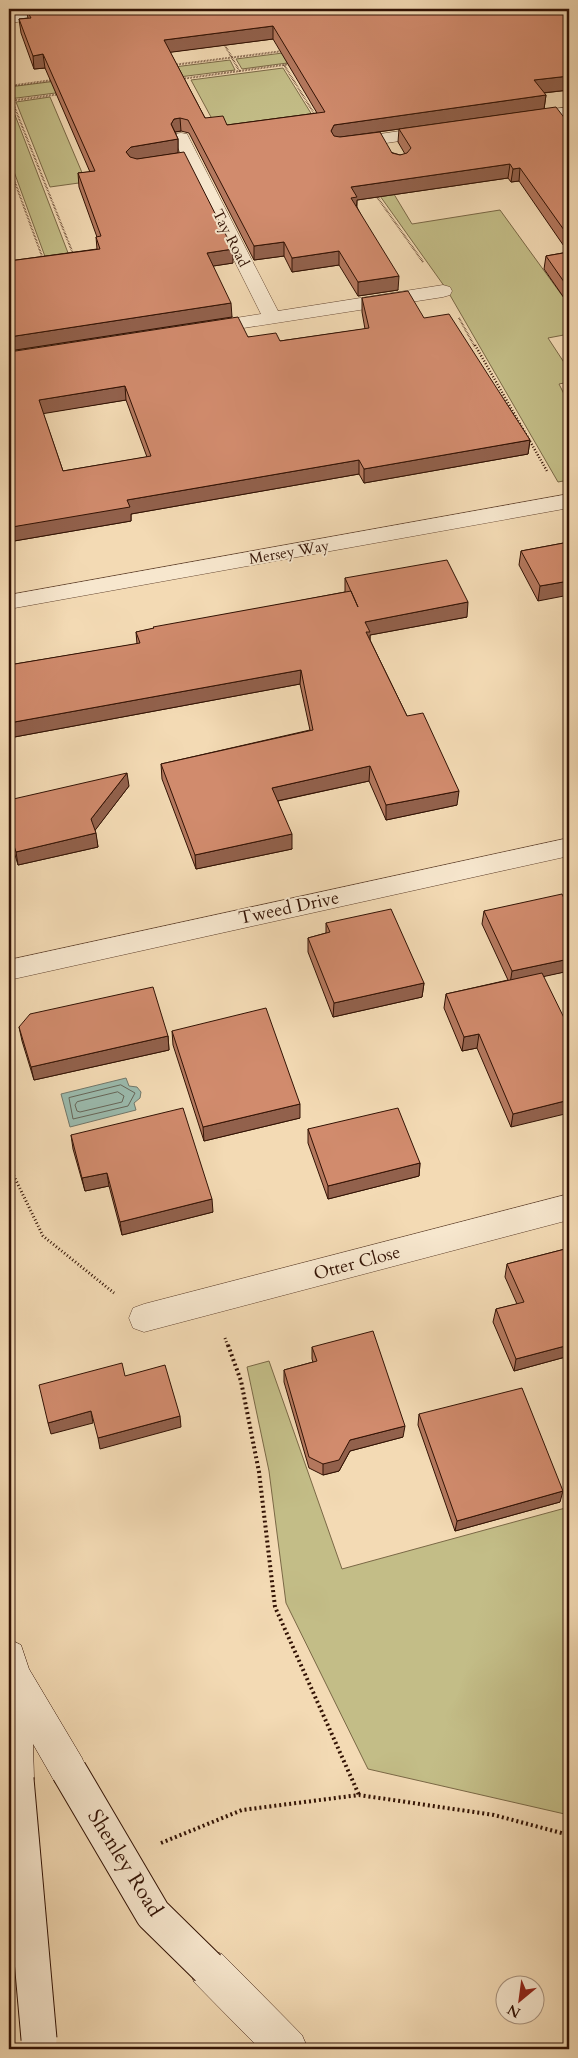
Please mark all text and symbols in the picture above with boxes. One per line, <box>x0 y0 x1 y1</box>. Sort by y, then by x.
street label: Tay Road <box>208 206 254 270</box>
street label: Mersey Way <box>247 535 331 569</box>
street label: Tweed Drive <box>237 885 341 931</box>
street label: Otter Close <box>311 1239 403 1287</box>
street label: Shenley Road <box>81 1804 169 1922</box>
north arrow <box>496 1976 546 2026</box>
text: N <box>504 2000 524 2022</box>

